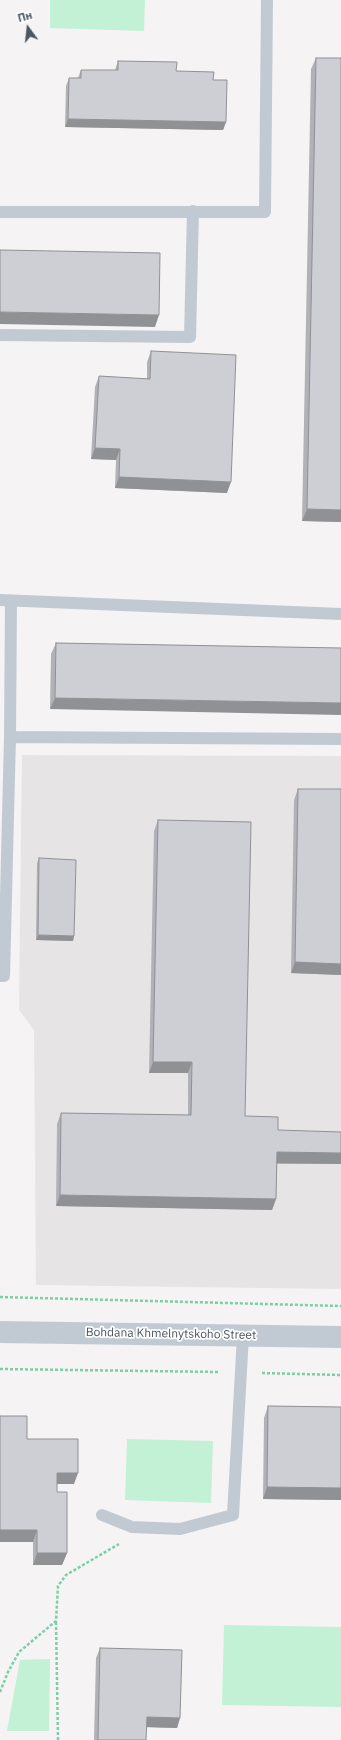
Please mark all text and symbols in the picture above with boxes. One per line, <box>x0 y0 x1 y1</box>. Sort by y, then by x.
north arrow <box>8 8 48 48</box>
text: Пн <box>16 8 34 25</box>
street label: Bohdana Khmelnytskoho Street <box>86 1325 256 1343</box>

